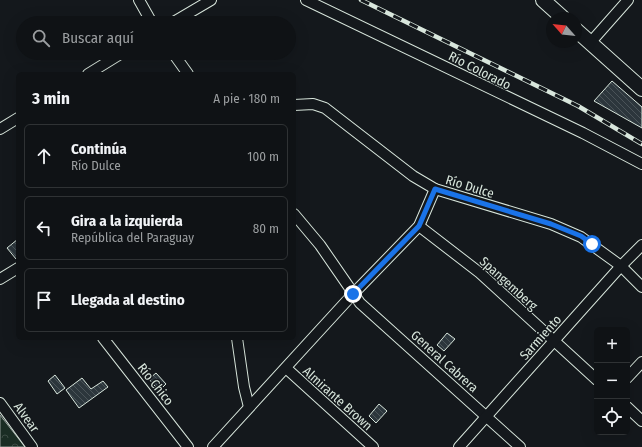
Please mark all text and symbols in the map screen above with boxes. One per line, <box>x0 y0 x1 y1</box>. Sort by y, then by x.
north arrow <box>546 12 582 48</box>
search box <box>16 16 296 60</box>
icon: search <box>30 27 52 49</box>
text: Buscar aquí <box>62 29 134 47</box>
street label: Río Colorado <box>446 48 514 93</box>
text: 3 min <box>32 88 70 109</box>
text: A pie · 180 m <box>213 91 280 106</box>
text: Continúa <box>71 140 127 158</box>
icon: ahead <box>33 145 55 167</box>
text: 100 m <box>247 149 279 164</box>
text: Río Dulce <box>71 158 121 173</box>
street label: Río Dulce <box>444 172 496 201</box>
text: Gira a la izquierda <box>71 212 183 230</box>
icon: left <box>33 217 55 239</box>
text: 80 m <box>253 221 279 236</box>
text: República del Paraguay <box>71 230 194 245</box>
route start <box>583 235 601 253</box>
street label: Spangemberg <box>477 254 541 314</box>
route end <box>344 285 362 303</box>
icon: arrive <box>33 289 55 311</box>
text: Llegada al destino <box>71 291 185 309</box>
street label: Sarmiento <box>516 312 564 363</box>
street label: General Cabrera <box>408 327 481 395</box>
map controls <box>594 327 630 435</box>
button: + <box>594 327 630 363</box>
street label: Río Chico <box>135 360 177 408</box>
street label: Almirante Brown <box>300 363 375 433</box>
button: − <box>594 363 630 399</box>
street label: Alvear <box>11 399 43 435</box>
button: locate <box>594 399 630 435</box>

